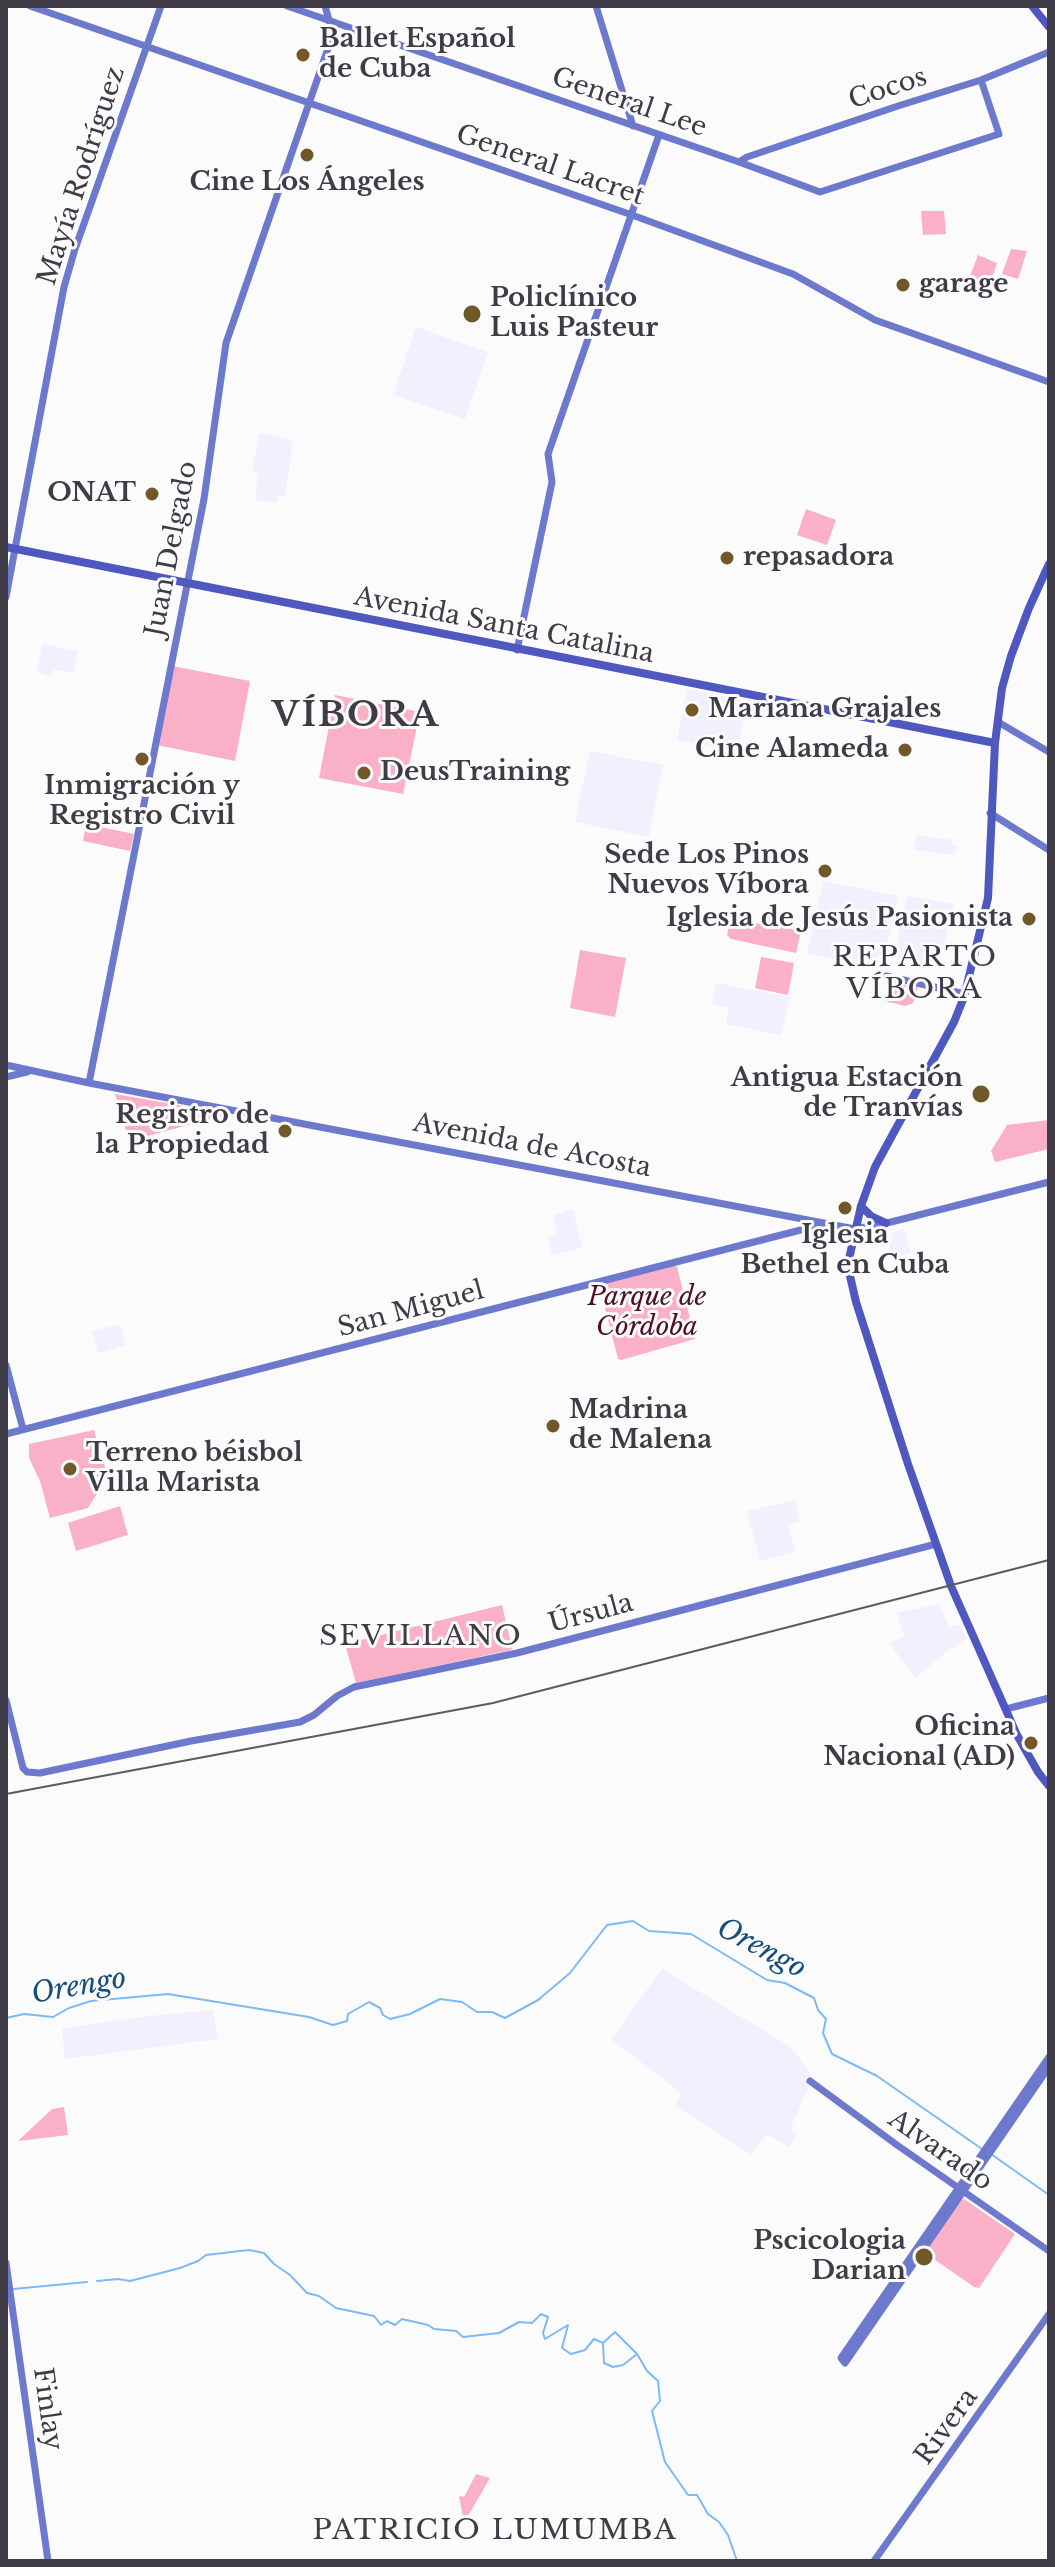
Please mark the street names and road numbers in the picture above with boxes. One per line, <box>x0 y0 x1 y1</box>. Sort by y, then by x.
street label: General Lee <box>547 62 711 144</box>
street label: Cocos <box>845 62 931 116</box>
street label: Mayía Rodríguez <box>32 63 132 289</box>
street label: General Lacret <box>452 119 648 213</box>
street label: Juan Delgado <box>140 459 204 639</box>
street label: Avenida Santa Catalina <box>351 582 657 670</box>
street label: Avenida de Acosta <box>410 1108 654 1184</box>
street label: San Miguel <box>334 1276 488 1344</box>
street label: Úrsula <box>545 1588 637 1640</box>
street label: Alvarado <box>882 2104 998 2198</box>
street label: Finlay <box>26 2366 68 2452</box>
street label: Rivera <box>909 2383 985 2471</box>

